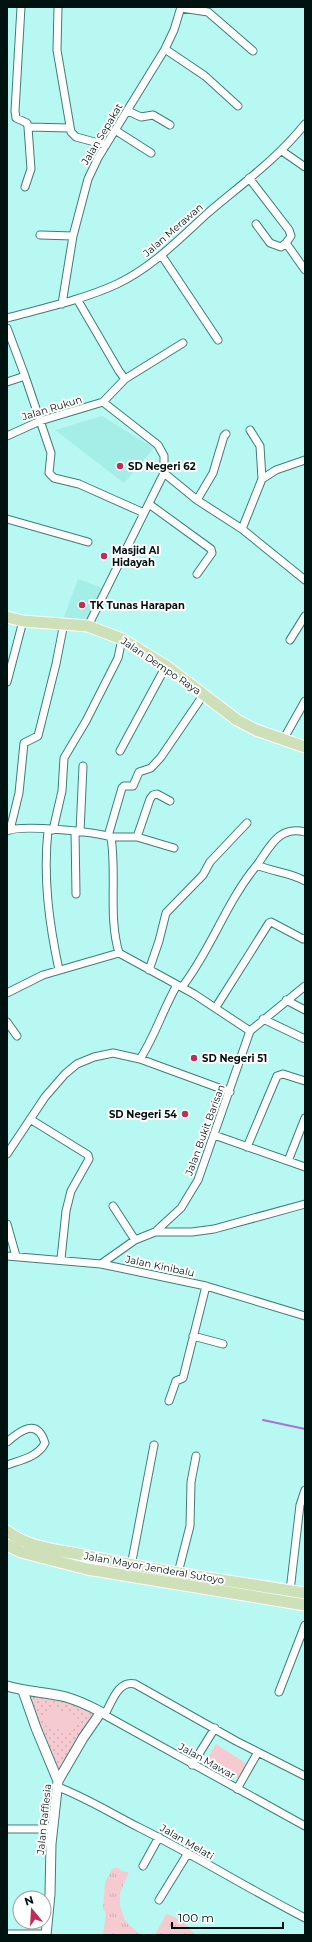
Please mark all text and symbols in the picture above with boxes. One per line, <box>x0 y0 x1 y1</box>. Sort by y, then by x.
street label: Jalan Sepakat <box>78 101 125 168</box>
street label: Jalan Merawan <box>140 200 206 260</box>
street label: Jalan Rukun <box>19 393 84 424</box>
place label: SD Negeri 62 <box>128 460 196 473</box>
marker: SD Negeri 62 <box>115 461 125 471</box>
place label: Masjid Al Hidayah <box>112 544 160 569</box>
marker: Masjid Al Hidayah <box>99 551 109 561</box>
place label: TK Tunas Harapan <box>90 599 185 612</box>
marker: TK Tunas Harapan <box>77 600 87 610</box>
street label: Jalan Dempo Raya <box>118 634 203 698</box>
place label: SD Negeri 51 <box>202 1052 267 1065</box>
marker: SD Negeri 51 <box>189 1053 199 1063</box>
street label: Jalan Bukit Barisan <box>182 1083 228 1178</box>
place label: SD Negeri 54 <box>109 1108 177 1121</box>
marker: SD Negeri 54 <box>180 1109 190 1119</box>
street label: Jalan Kinibalu <box>123 1252 196 1280</box>
street label: Jalan Mayor Jenderal Sutoyo <box>82 1549 225 1587</box>
street label: Jalan Mawar <box>176 1740 238 1782</box>
street label: Jalan Rafflesia <box>34 1783 54 1856</box>
street label: Jalan Melati <box>157 1821 216 1863</box>
north arrow <box>12 1890 52 1930</box>
text: N <box>23 1892 35 1909</box>
scale bar <box>172 1904 283 1930</box>
text: 100 m <box>178 1910 214 1925</box>

